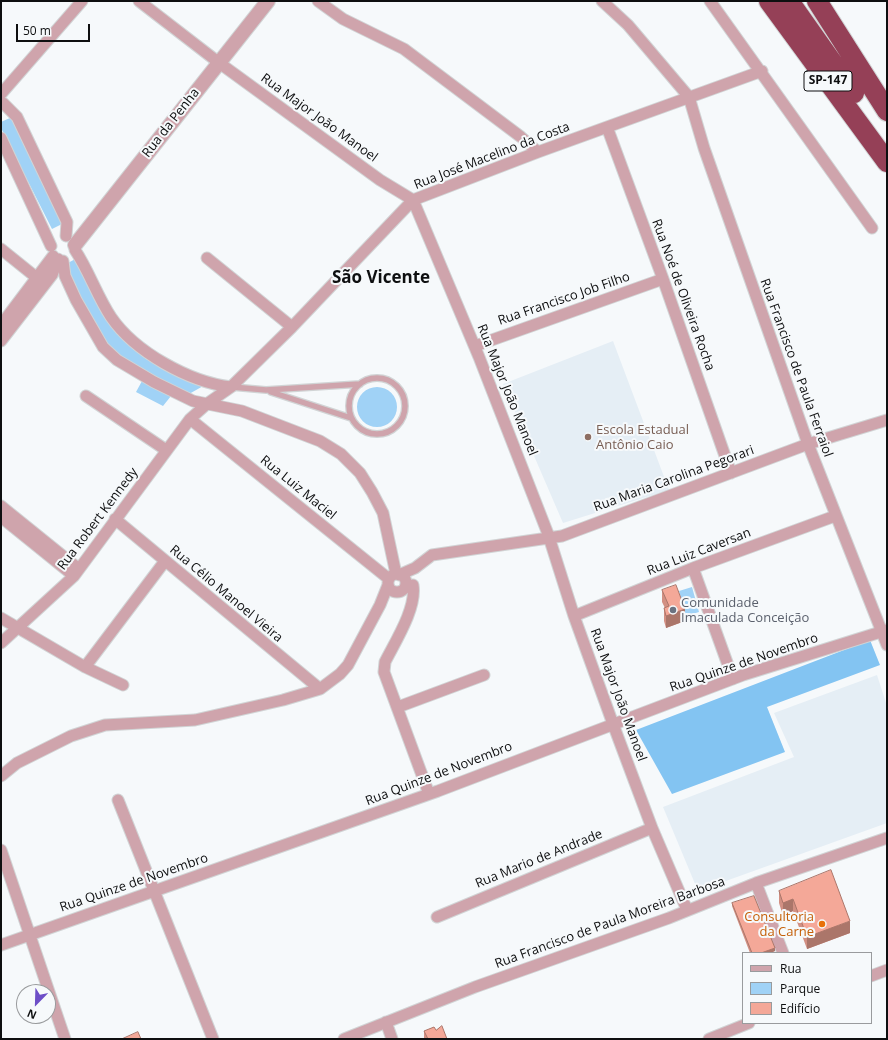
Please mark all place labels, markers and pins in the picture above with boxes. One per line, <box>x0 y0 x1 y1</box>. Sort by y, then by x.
place label: Escola Estadual Antônio Caio <box>596 422 689 453</box>
marker: Escola Estadual Antônio Caio <box>583 432 593 442</box>
place label: Comunidade Imaculada Conceição <box>681 595 809 626</box>
marker: Comunidade Imaculada Conceição <box>668 605 678 615</box>
place label: Consultoria da Carne <box>744 909 814 940</box>
marker: Consultoria da Carne <box>817 919 827 929</box>

